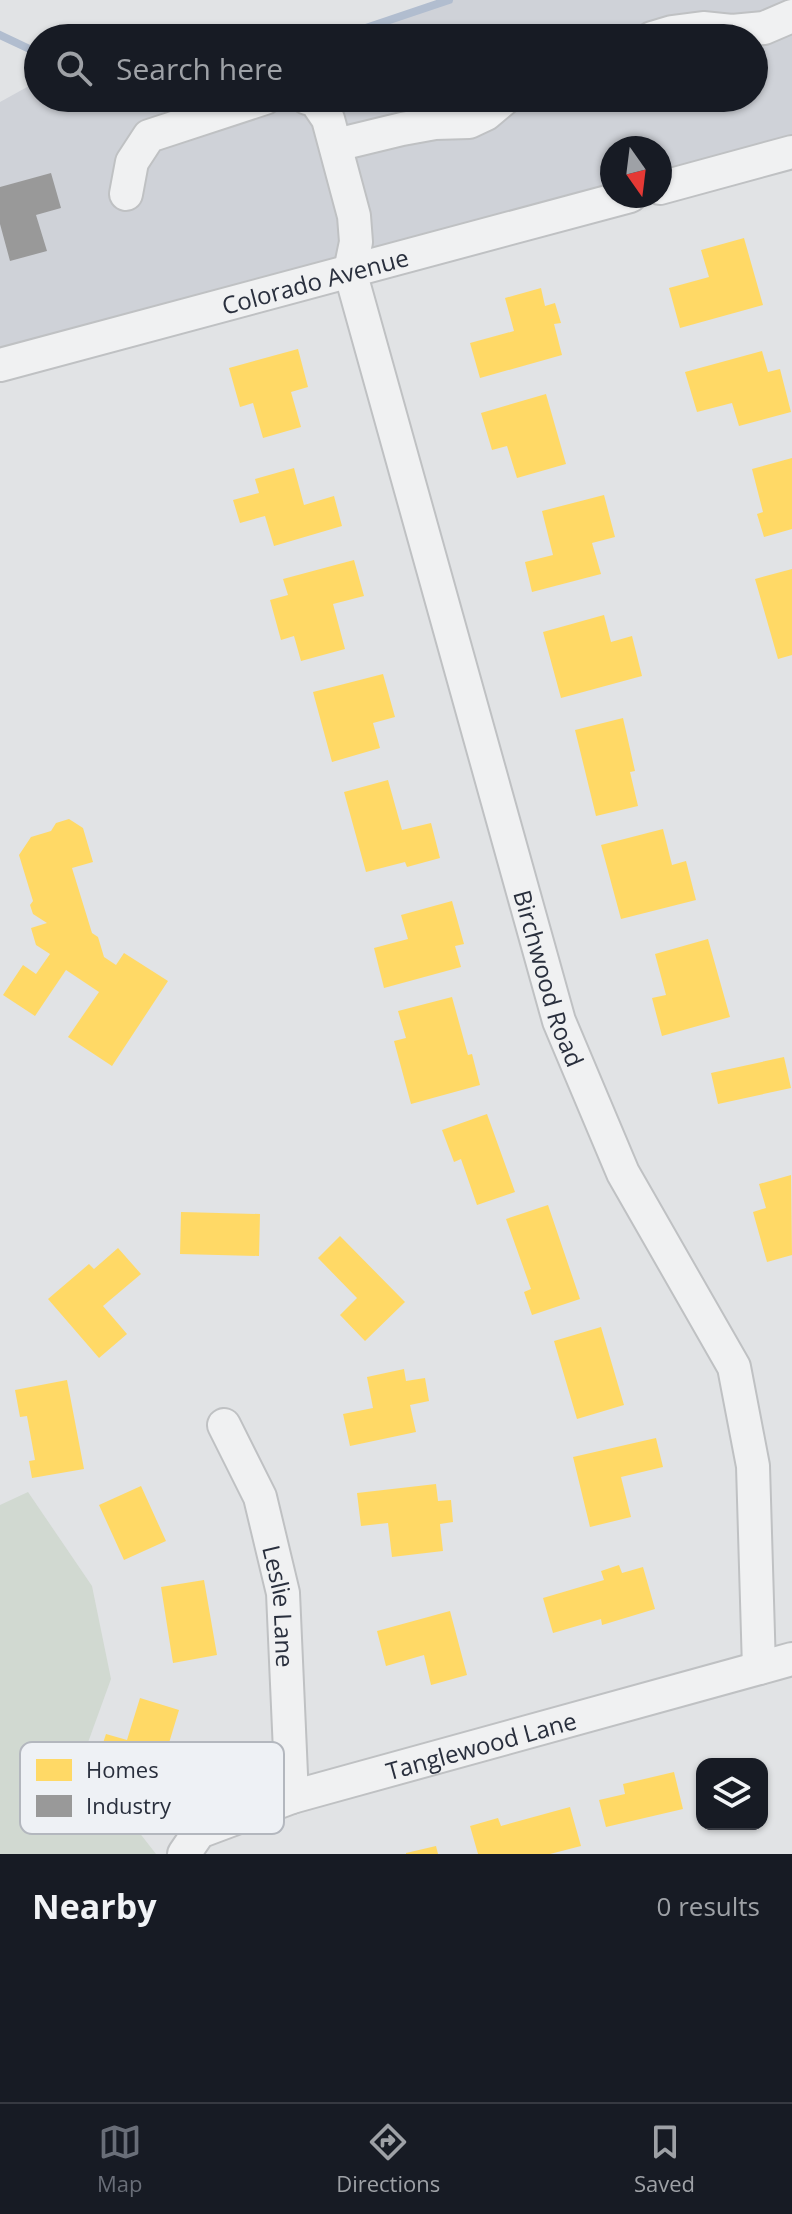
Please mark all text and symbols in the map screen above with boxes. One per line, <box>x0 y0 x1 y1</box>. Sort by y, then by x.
search box <box>24 24 768 112</box>
icon: search <box>52 46 96 90</box>
text: Search here <box>116 48 283 89</box>
north arrow <box>600 136 672 208</box>
street label: Colorado Avenue <box>218 240 412 321</box>
street label: Birchwood Road <box>507 886 593 1071</box>
street label: Leslie Lane <box>256 1542 303 1668</box>
street label: Tanglewood Lane <box>382 1703 580 1787</box>
legend <box>20 1742 284 1834</box>
text: Homes <box>86 1754 159 1784</box>
map controls <box>696 1758 768 1830</box>
button: layers <box>696 1758 768 1830</box>
text: Industry <box>86 1790 172 1820</box>
text: Nearby <box>32 1883 157 1929</box>
text: 0 results <box>657 1888 760 1924</box>
tab: Map <box>97 2120 142 2198</box>
tab: Directions <box>336 2120 440 2198</box>
tab: Saved <box>634 2120 695 2198</box>

